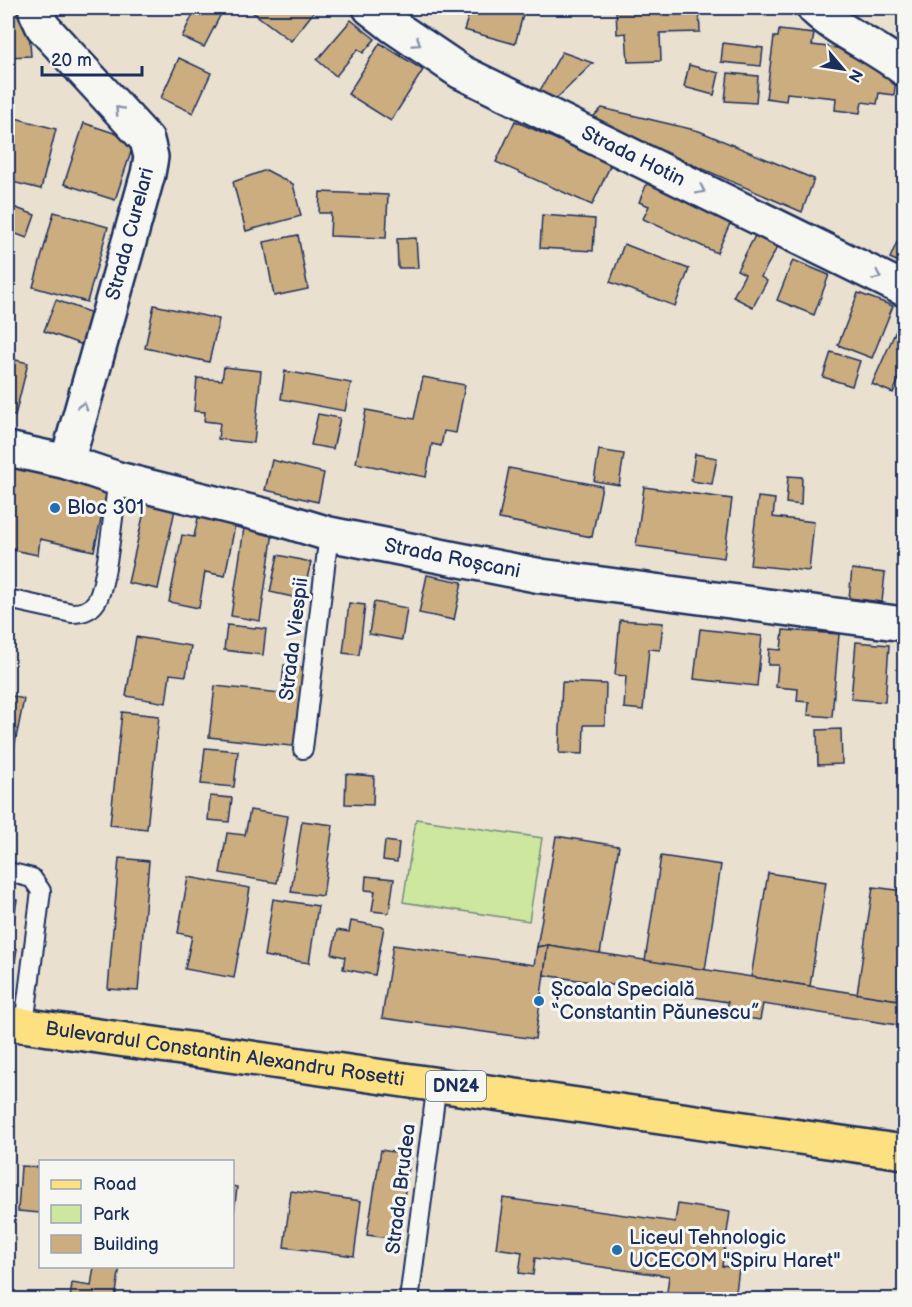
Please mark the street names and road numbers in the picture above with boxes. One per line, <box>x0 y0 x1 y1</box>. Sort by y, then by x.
street label: Strada Hotin <box>577 121 689 192</box>
street label: Strada Curelari <box>101 165 159 303</box>
street label: Strada Roșcani <box>382 533 522 584</box>
street label: Strada Viespii <box>275 576 313 702</box>
street label: Bulevardul Constantin Alexandru Rosetti <box>44 1016 406 1092</box>
road number: DN24 <box>426 1071 486 1101</box>
street label: Strada Brudea <box>381 1122 421 1256</box>

